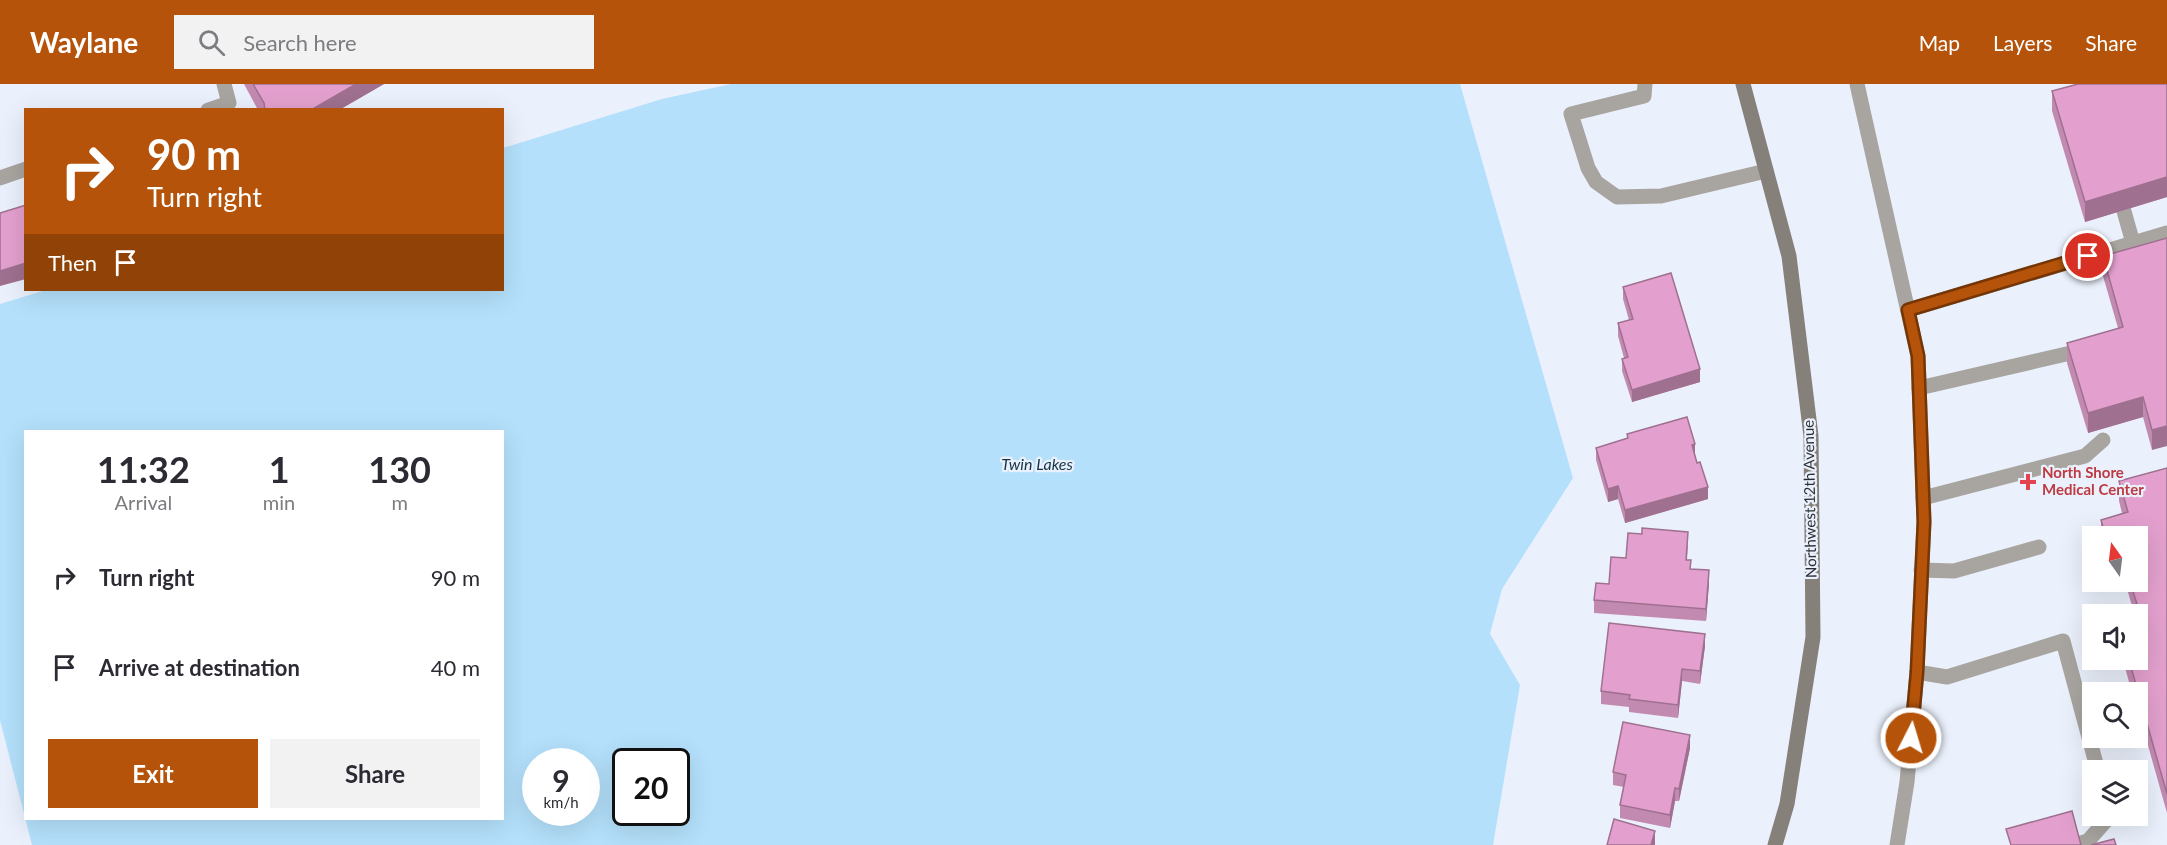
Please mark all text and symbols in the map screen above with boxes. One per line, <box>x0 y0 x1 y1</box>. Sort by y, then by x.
search box <box>174 15 594 69</box>
text: Waylane <box>30 25 138 59</box>
icon: search <box>195 26 228 59</box>
text: Search here <box>243 29 357 56</box>
text: Map <box>1919 30 1960 55</box>
text: Layers <box>1993 30 2052 55</box>
text: Share <box>2085 30 2137 55</box>
text: 90 m <box>147 129 241 179</box>
icon: right <box>48 132 126 210</box>
text: Turn right <box>147 180 262 213</box>
pin <box>2062 230 2113 281</box>
icon: arrive <box>2071 239 2104 272</box>
icon: arrive <box>109 246 142 279</box>
text: Then <box>48 249 97 276</box>
street label: Northwest 12th Avenue <box>1799 420 1819 578</box>
text: 11:32 <box>97 447 190 491</box>
text: 1 <box>269 447 290 491</box>
text: 130 <box>368 447 431 491</box>
water label: Twin Lakes <box>1001 454 1073 473</box>
place label: North Shore Medical Center <box>2042 463 2144 498</box>
marker: North Shore Medical Center <box>2019 473 2037 491</box>
text: Arrival <box>115 490 172 514</box>
text: min <box>263 490 295 514</box>
text: m <box>391 490 408 514</box>
north arrow <box>2082 526 2148 592</box>
map controls <box>2082 526 2148 826</box>
icon: right <box>48 561 81 594</box>
text: Turn right <box>99 564 194 591</box>
text: 90 m <box>431 564 480 591</box>
button: sound <box>2082 604 2148 670</box>
icon: arrive <box>48 651 81 684</box>
text: Arrive at destination <box>99 654 300 681</box>
text: 40 m <box>431 654 480 681</box>
button: search <box>2082 682 2148 748</box>
position arrow <box>1879 706 1943 770</box>
button: Exit <box>48 739 258 808</box>
button: Share <box>270 739 480 808</box>
speed limit sign: 20 <box>612 748 690 826</box>
button: layers <box>2082 760 2148 826</box>
text: 9 <box>552 762 570 798</box>
text: km/h <box>543 793 579 811</box>

